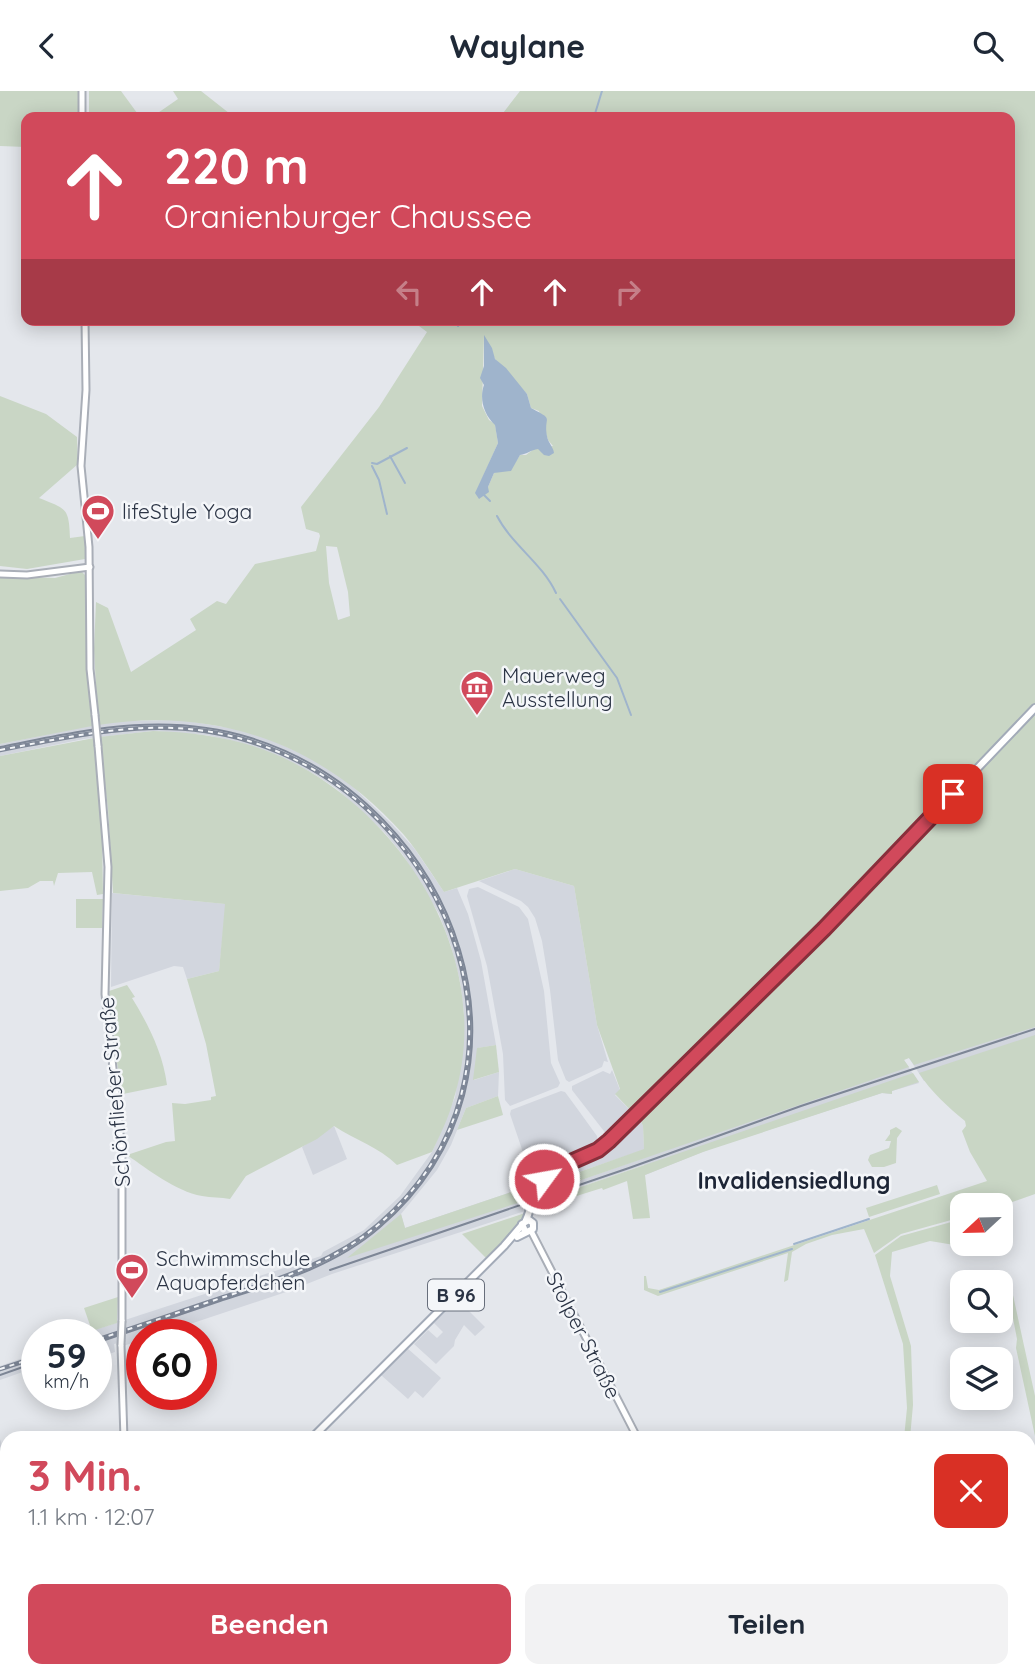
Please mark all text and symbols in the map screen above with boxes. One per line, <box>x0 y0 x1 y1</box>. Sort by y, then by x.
text: Waylane <box>450 26 585 66</box>
icon: back <box>28 27 66 65</box>
icon: search <box>969 27 1007 65</box>
text: 220 m <box>164 135 309 196</box>
icon: ahead <box>49 140 140 231</box>
text: Oranienburger Chaussee <box>164 196 532 236</box>
icon: left <box>390 273 428 311</box>
icon: ahead <box>463 273 501 311</box>
icon: ahead <box>536 273 574 311</box>
icon: right <box>609 273 647 311</box>
sports icon: lifeStyle Yoga <box>79 492 117 541</box>
place label: lifeStyle Yoga <box>122 498 252 524</box>
place label: Mauerweg Ausstellung <box>502 662 613 712</box>
museum icon: Mauerweg Ausstellung <box>458 668 496 717</box>
pin <box>923 764 983 824</box>
icon: arrive <box>934 775 972 813</box>
street label: Schönfließer Straße <box>93 996 135 1188</box>
position arrow <box>507 1142 581 1216</box>
district label: Invalidensiedlung <box>697 1166 891 1195</box>
north arrow <box>950 1193 1013 1257</box>
map controls <box>950 1193 1013 1410</box>
place label: Schwimmschule Aquapferdchen <box>156 1245 310 1295</box>
sports icon: Schwimmschule Aquapferdchen <box>113 1251 151 1300</box>
street label: Stolper Straße <box>541 1267 627 1403</box>
button: search <box>950 1270 1013 1333</box>
road number: B 96 <box>428 1279 484 1311</box>
speed limit sign: 60 <box>126 1319 217 1410</box>
text: 59 <box>46 1333 87 1377</box>
button: layers <box>950 1347 1013 1410</box>
text: km/h <box>44 1370 89 1393</box>
text: 3 Min. <box>28 1449 142 1502</box>
button: close <box>934 1454 1008 1528</box>
text: 1.1 km · 12:07 <box>28 1502 155 1531</box>
button: Beenden <box>28 1584 511 1664</box>
button: Teilen <box>525 1584 1008 1664</box>

